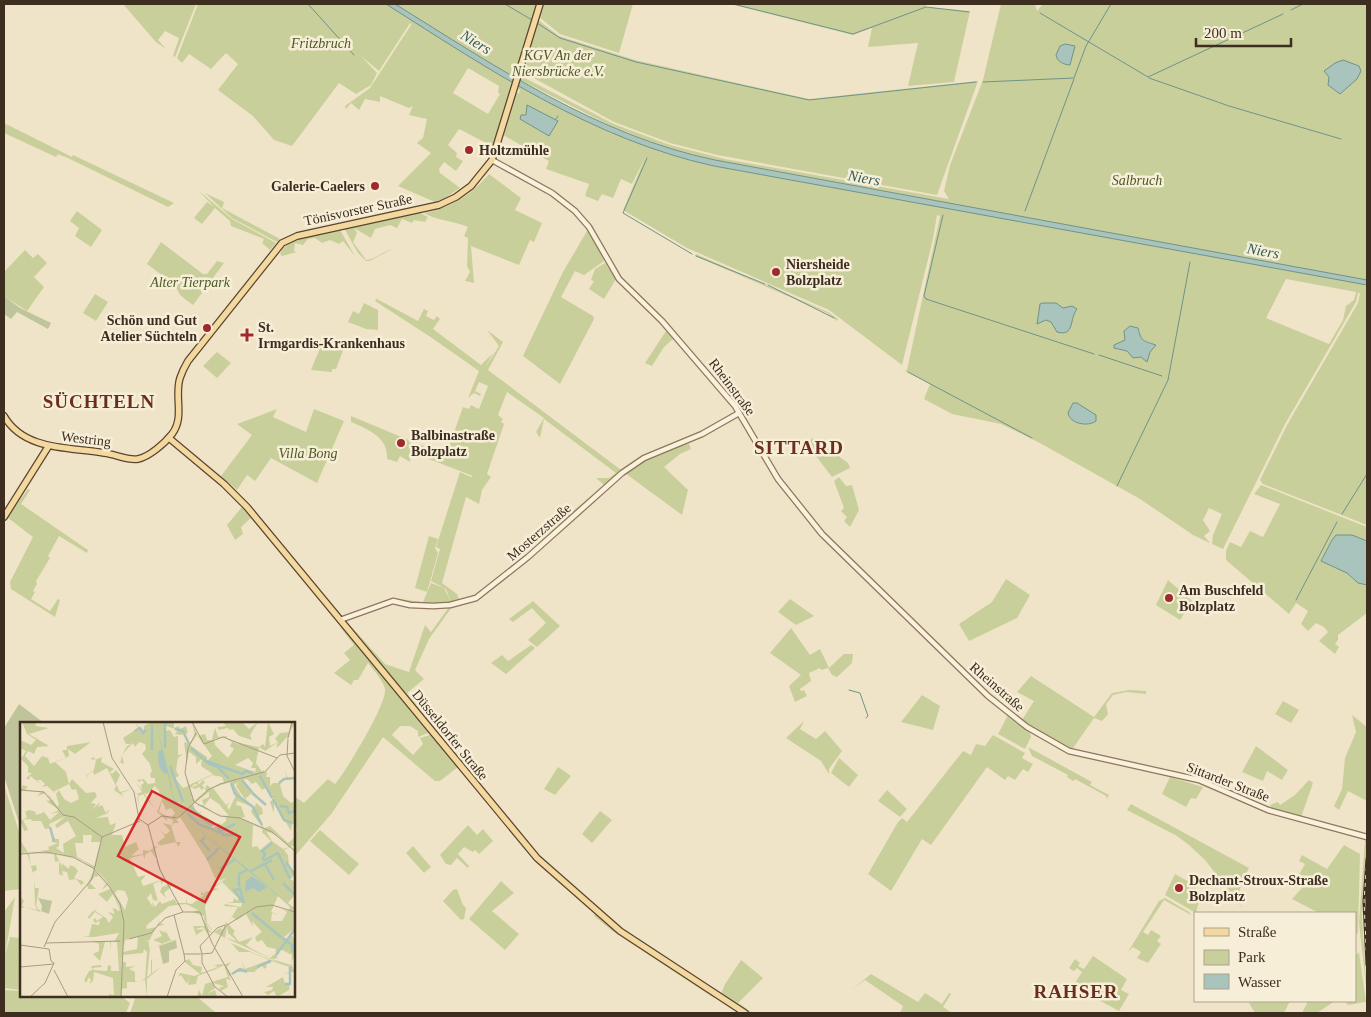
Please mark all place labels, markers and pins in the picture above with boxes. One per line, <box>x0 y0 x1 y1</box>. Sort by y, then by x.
place label: Holtzmühle <box>479 143 549 158</box>
marker: Holtzmühle <box>463 144 475 156</box>
place label: Galerie-Caelers <box>271 179 366 194</box>
marker: Galerie-Caelers <box>369 180 381 192</box>
place label: Niersheide Bolzplatz <box>786 257 850 288</box>
marker: Niersheide Bolzplatz <box>770 266 782 278</box>
place label: Schön und Gut Atelier Süchteln <box>100 313 197 344</box>
place label: St. Irmgardis-Krankenhaus <box>258 320 406 351</box>
marker: Schön und Gut Atelier Süchteln <box>201 322 213 334</box>
marker: St. Irmgardis-Krankenhaus <box>240 328 254 342</box>
place label: Balbinastraße Bolzplatz <box>411 428 495 459</box>
marker: Balbinastraße Bolzplatz <box>395 437 407 449</box>
place label: Am Buschfeld Bolzplatz <box>1179 583 1264 614</box>
marker: Am Buschfeld Bolzplatz <box>1163 592 1175 604</box>
place label: Dechant-Stroux-Straße Bolzplatz <box>1189 873 1328 904</box>
marker: Dechant-Stroux-Straße Bolzplatz <box>1173 882 1185 894</box>

